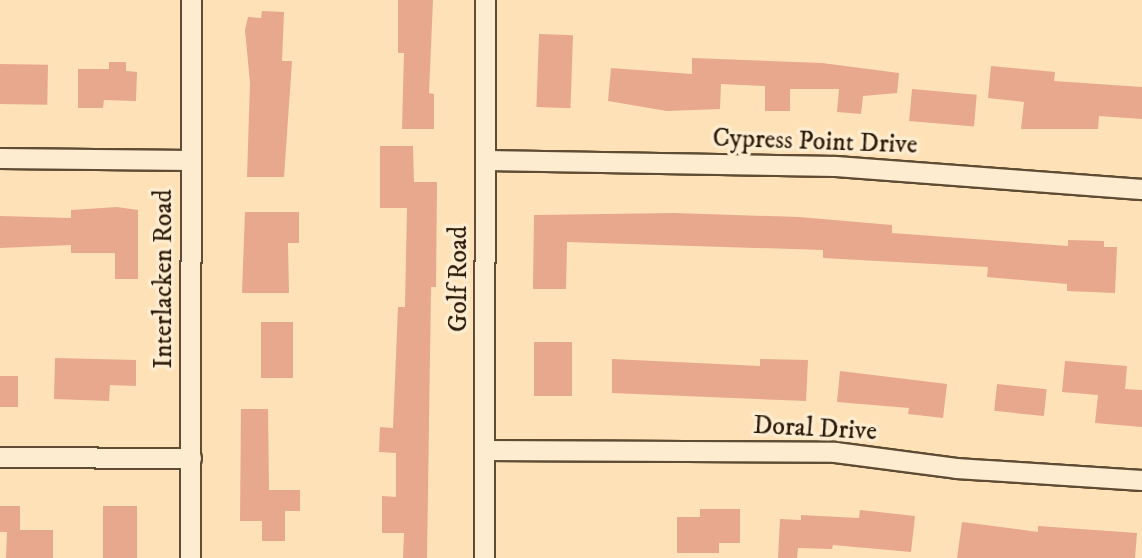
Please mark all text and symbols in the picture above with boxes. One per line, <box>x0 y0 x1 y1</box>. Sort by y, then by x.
street label: Cypress Point Drive <box>712 123 918 161</box>
street label: Interlacken Road <box>148 189 180 369</box>
street label: Golf Road <box>443 226 475 332</box>
street label: Doral Drive <box>752 410 878 448</box>

